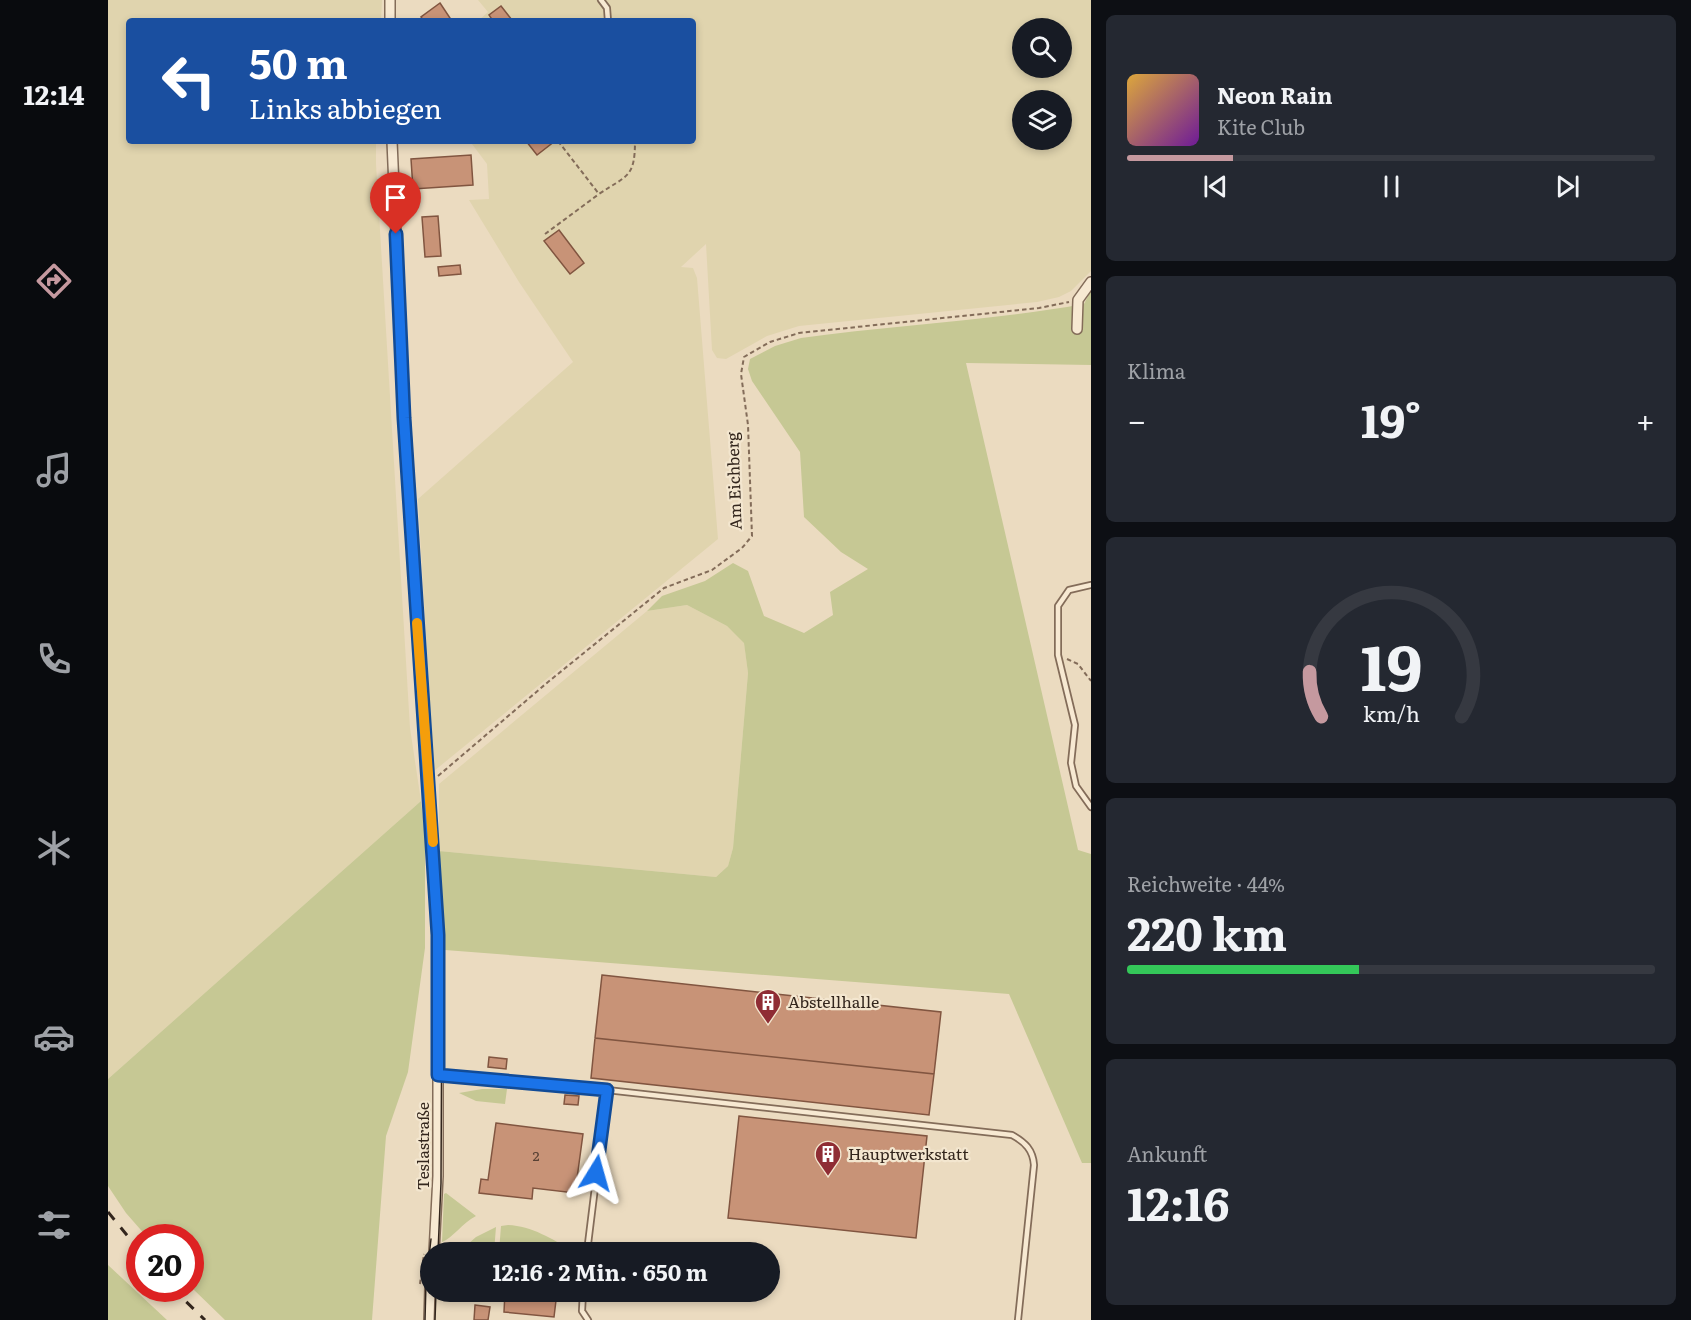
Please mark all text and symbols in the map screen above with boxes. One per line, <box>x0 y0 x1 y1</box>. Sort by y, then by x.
map controls <box>1012 18 1072 150</box>
button: search <box>1012 18 1072 78</box>
text: 50 m <box>249 30 348 92</box>
icon: left <box>150 42 228 120</box>
text: 12:14 <box>23 73 85 113</box>
text: Neon Rain <box>1217 78 1333 111</box>
text: Links abbiegen <box>249 87 442 127</box>
button: layers <box>1012 90 1072 150</box>
text: Kite Club <box>1217 111 1305 141</box>
icon: previous <box>1199 170 1232 203</box>
icon: pause <box>1375 170 1408 203</box>
icon: next <box>1551 170 1584 203</box>
pin <box>370 172 421 234</box>
icon: arrive <box>379 181 412 214</box>
icon: directions <box>33 260 75 302</box>
text: Klima <box>1127 355 1186 385</box>
text: 19° <box>1361 385 1421 452</box>
text: − <box>1127 394 1146 443</box>
text: + <box>1636 394 1655 443</box>
street label: Am Eichberg <box>719 432 747 530</box>
icon: music <box>33 449 75 491</box>
text: 19 <box>1360 618 1422 710</box>
icon: phone <box>33 638 75 680</box>
text: km/h <box>1362 697 1420 729</box>
icon: climate <box>33 827 75 869</box>
text: Reichweite · 44% <box>1127 868 1285 898</box>
text: 220 km <box>1127 898 1287 965</box>
building icon: Abstellhalle <box>753 987 783 1025</box>
place label: Abstellhalle <box>788 989 879 1013</box>
icon: car <box>33 1016 75 1058</box>
street label: Teslastraße <box>410 1102 434 1190</box>
text: Ankunft <box>1127 1138 1207 1168</box>
building icon: Hauptwerkstatt <box>813 1139 843 1177</box>
position arrow <box>564 1141 628 1205</box>
place label: Hauptwerkstatt <box>848 1141 969 1165</box>
house number: 2 <box>532 1145 540 1165</box>
text: 12:16 <box>1127 1168 1230 1235</box>
icon: filters <box>33 1204 75 1246</box>
speed limit sign: 20 <box>126 1224 204 1302</box>
text: 12:16 · 2 Min. · 650 m <box>492 1255 708 1288</box>

